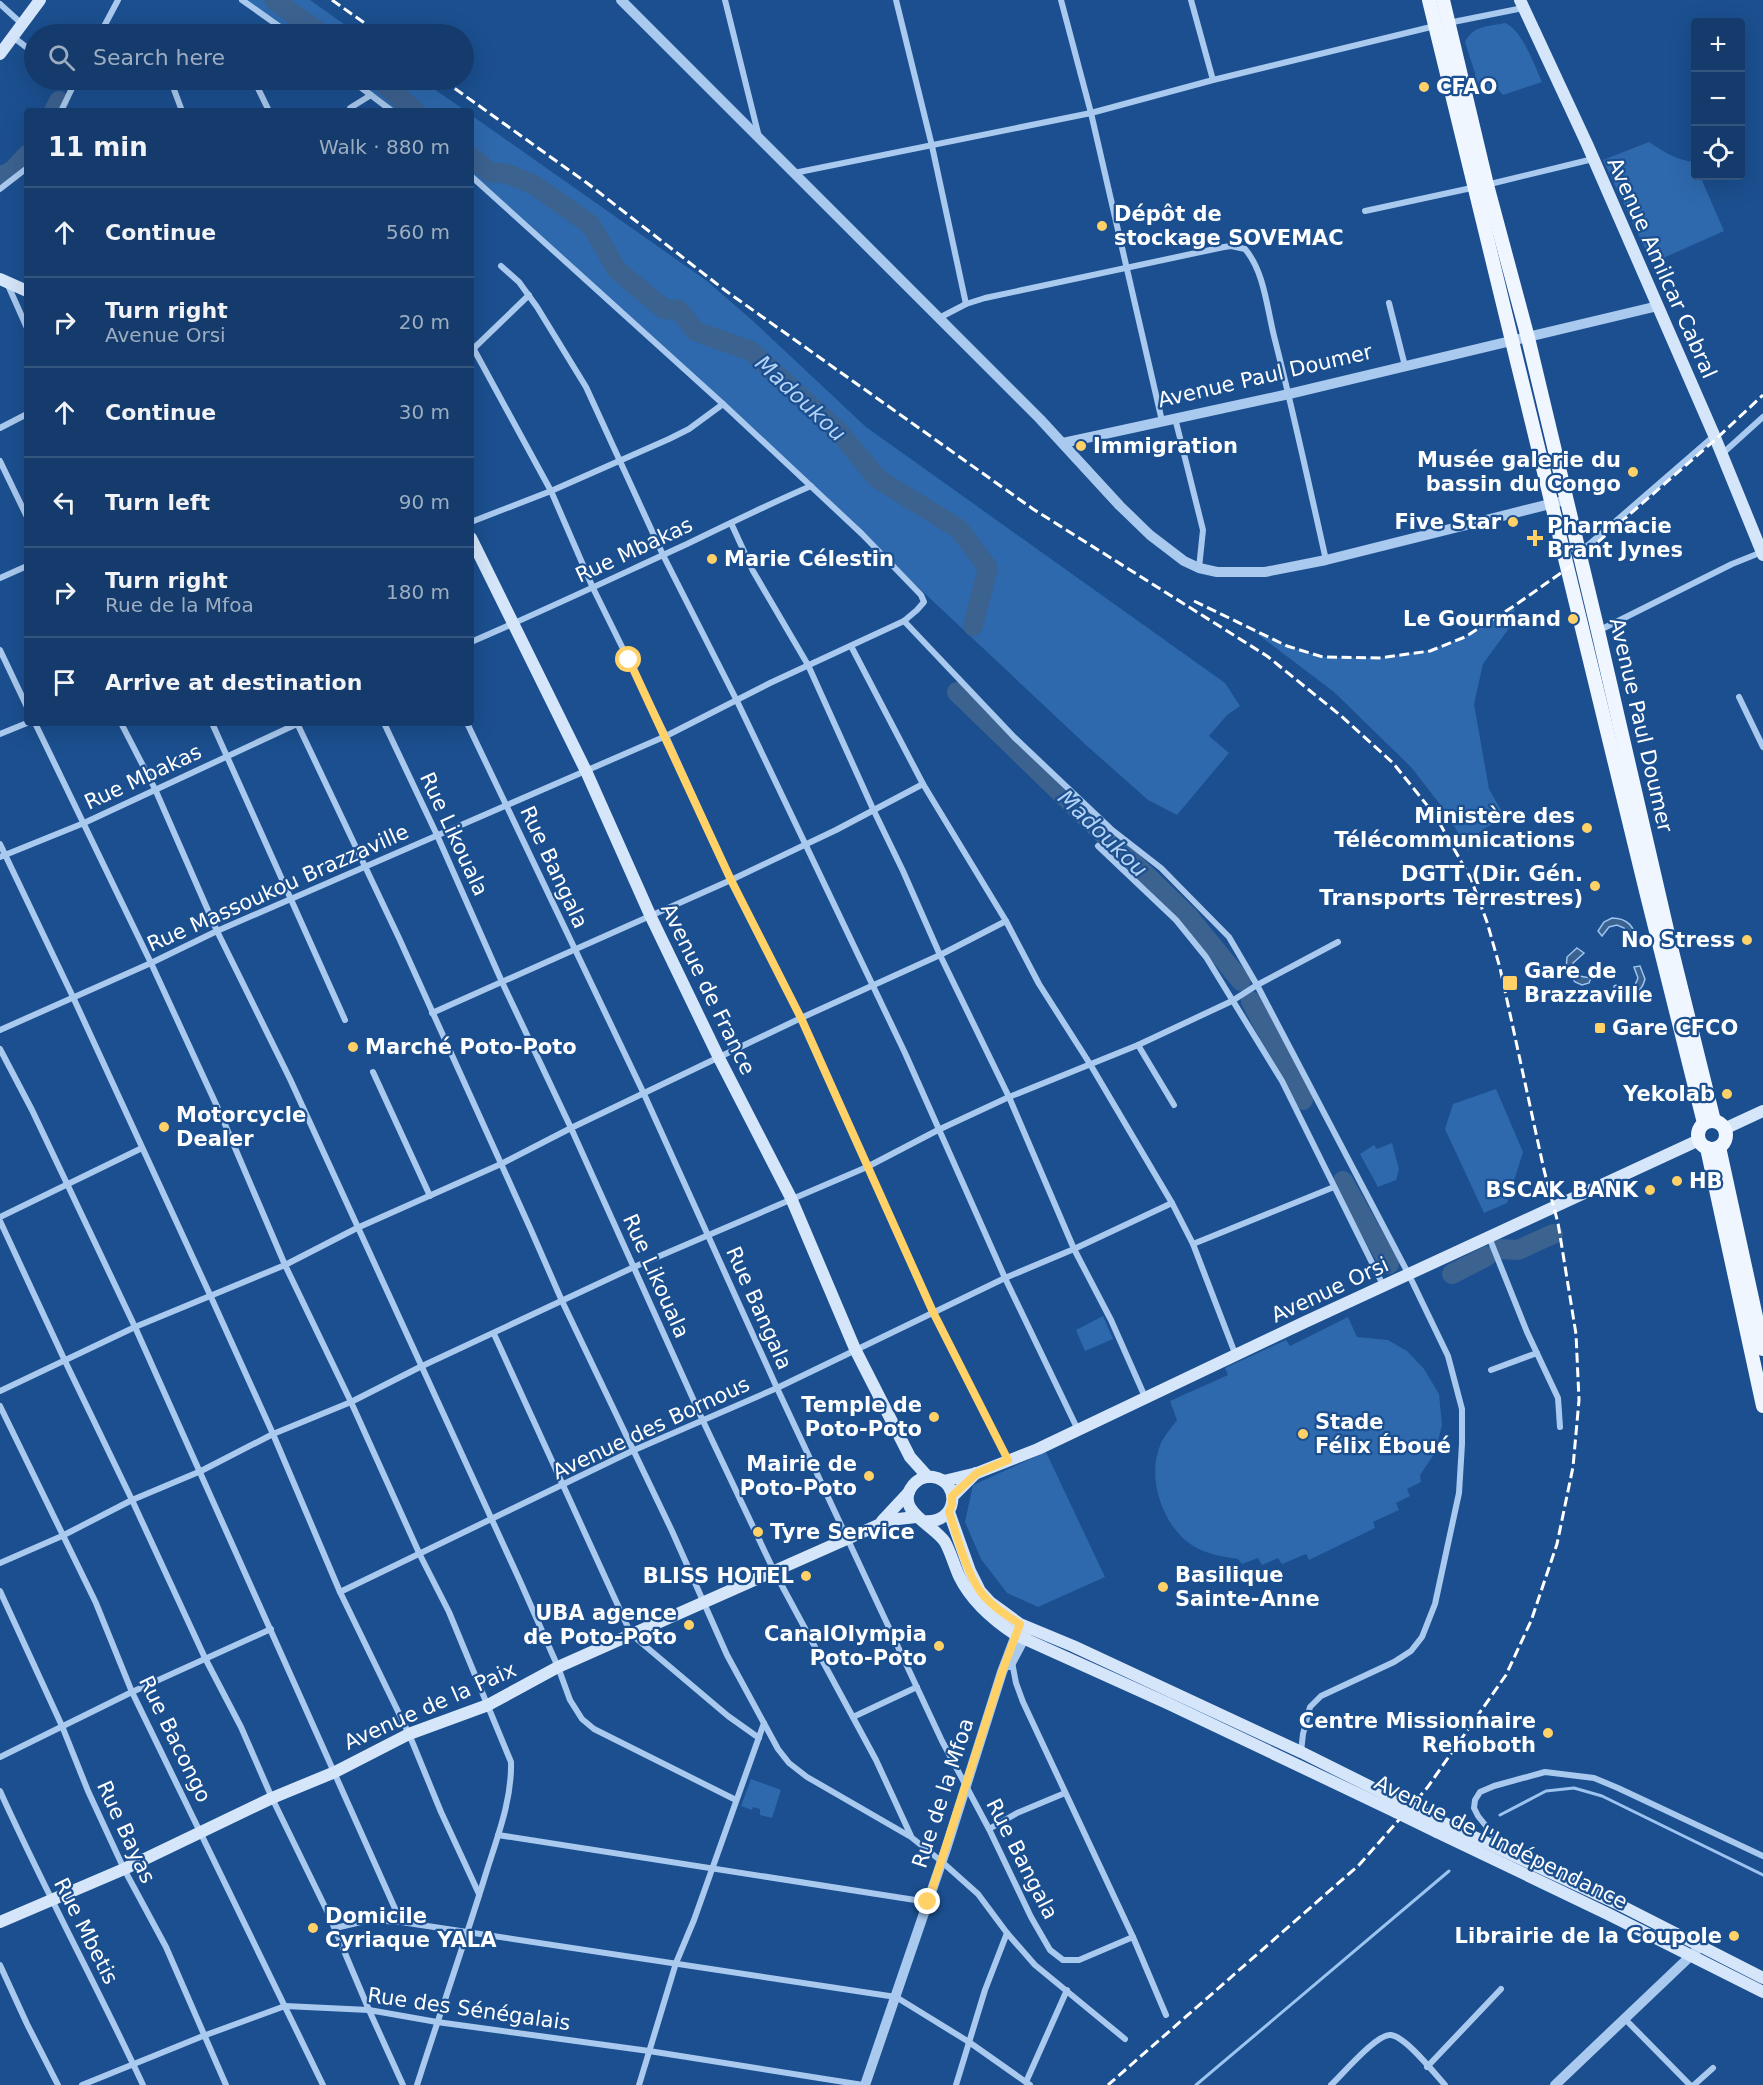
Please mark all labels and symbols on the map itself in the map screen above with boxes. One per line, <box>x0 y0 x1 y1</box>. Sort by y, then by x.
place label: CFAO <box>1436 75 1497 99</box>
marker: CFAO <box>1417 80 1431 94</box>
street label: Avenue Amilcar Cabral <box>1602 154 1722 382</box>
place label: Dépôt de stockage SOVEMAC <box>1114 202 1344 250</box>
marker: Dépôt de stockage SOVEMAC <box>1095 219 1109 233</box>
street label: Avenue Paul Doumer <box>1155 340 1375 412</box>
water label: Madoukou <box>750 350 851 446</box>
place label: Immigration <box>1093 434 1238 458</box>
marker: Immigration <box>1074 439 1088 453</box>
place label: Musée galerie du bassin du Congo <box>1417 448 1621 496</box>
marker: Musée galerie du bassin du Congo <box>1626 465 1640 479</box>
place label: Five Star <box>1395 510 1502 534</box>
street label: Rue Mbakas <box>572 512 696 588</box>
place label: Pharmacie Brant Jynes <box>1547 514 1683 562</box>
marker: Five Star <box>1506 515 1520 529</box>
marker: Pharmacie Brant Jynes <box>1528 531 1542 545</box>
place label: Marie Célestin <box>724 547 894 571</box>
marker: Marie Célestin <box>705 552 719 566</box>
place label: Le Gourmand <box>1403 607 1561 631</box>
marker: Le Gourmand <box>1566 612 1580 626</box>
street label: Avenue Paul Doumer <box>1605 615 1677 835</box>
route start <box>615 646 641 672</box>
street label: Rue Mbakas <box>81 739 205 815</box>
street label: Rue Likouala <box>415 769 493 899</box>
water label: Madoukou <box>1053 785 1152 882</box>
street label: Rue Bangala <box>515 802 593 932</box>
place label: Ministère des Télécommunications <box>1334 804 1575 852</box>
street label: Rue Massoukou Brazzaville <box>144 819 412 957</box>
marker: Ministère des Télécommunications <box>1580 821 1594 835</box>
place label: DGTT (Dir. Gén. Transports Terrestres) <box>1319 862 1583 910</box>
marker: DGTT (Dir. Gén. Transports Terrestres) <box>1588 879 1602 893</box>
street label: Avenue de France <box>656 899 760 1079</box>
place label: No Stress <box>1621 928 1735 952</box>
marker: No Stress <box>1740 933 1754 947</box>
place label: Gare de Brazzaville <box>1524 959 1653 1007</box>
marker: Gare de Brazzaville <box>1501 974 1519 992</box>
place label: Gare CFCO <box>1612 1016 1738 1040</box>
marker: Gare CFCO <box>1593 1021 1607 1035</box>
place label: Marché Poto-Poto <box>365 1035 577 1059</box>
marker: Marché Poto-Poto <box>346 1040 360 1054</box>
place label: Yekolab <box>1622 1082 1715 1106</box>
marker: Yekolab <box>1720 1087 1734 1101</box>
place label: Motorcycle Dealer <box>176 1103 306 1151</box>
marker: Motorcycle Dealer <box>157 1120 171 1134</box>
place label: HB <box>1689 1169 1723 1193</box>
marker: HB <box>1670 1174 1684 1188</box>
place label: BSCAK BANK <box>1486 1178 1639 1202</box>
marker: BSCAK BANK <box>1643 1183 1657 1197</box>
street label: Rue Likouala <box>618 1210 694 1342</box>
street label: Rue Bangala <box>721 1243 797 1373</box>
street label: Avenue Orsi <box>1268 1252 1392 1328</box>
street label: Avenue des Bornous <box>549 1372 753 1484</box>
place label: Temple de Poto-Poto <box>801 1393 922 1441</box>
marker: Temple de Poto-Poto <box>927 1410 941 1424</box>
place label: Stade Félix Éboué <box>1315 1410 1451 1458</box>
marker: Stade Félix Éboué <box>1296 1427 1310 1441</box>
place label: Mairie de Poto-Poto <box>740 1452 857 1500</box>
marker: Mairie de Poto-Poto <box>862 1469 876 1483</box>
place label: Tyre Service <box>770 1520 915 1544</box>
marker: Tyre Service <box>751 1525 765 1539</box>
place label: Basilique Sainte-Anne <box>1175 1563 1320 1611</box>
place label: BLISS HOTEL <box>643 1564 794 1588</box>
marker: BLISS HOTEL <box>799 1569 813 1583</box>
marker: Basilique Sainte-Anne <box>1156 1580 1170 1594</box>
place label: UBA agence de Poto-Poto <box>523 1601 677 1649</box>
marker: UBA agence de Poto-Poto <box>682 1618 696 1632</box>
place label: CanalOlympia Poto-Poto <box>764 1622 927 1670</box>
marker: CanalOlympia Poto-Poto <box>932 1639 946 1653</box>
street label: Avenue de la Paix <box>340 1657 520 1755</box>
street label: Rue Bacongo <box>134 1672 216 1806</box>
place label: Centre Missionnaire Rehoboth <box>1299 1709 1536 1757</box>
street label: Rue de la Mfoa <box>907 1715 979 1871</box>
marker: Centre Missionnaire Rehoboth <box>1541 1726 1555 1740</box>
street label: Avenue de l'Indépendance <box>1371 1770 1631 1914</box>
street label: Rue Bayas <box>92 1777 160 1887</box>
street label: Rue Bangala <box>981 1795 1063 1923</box>
street label: Rue Mbetis <box>49 1874 123 1988</box>
route end <box>914 1888 940 1914</box>
place label: Domicile Cyriaque YALA <box>325 1904 497 1952</box>
marker: Domicile Cyriaque YALA <box>306 1921 320 1935</box>
place label: Librairie de la Coupole <box>1455 1924 1722 1948</box>
marker: Librairie de la Coupole <box>1727 1929 1741 1943</box>
street label: Rue des Sénégalais <box>366 1983 572 2035</box>

